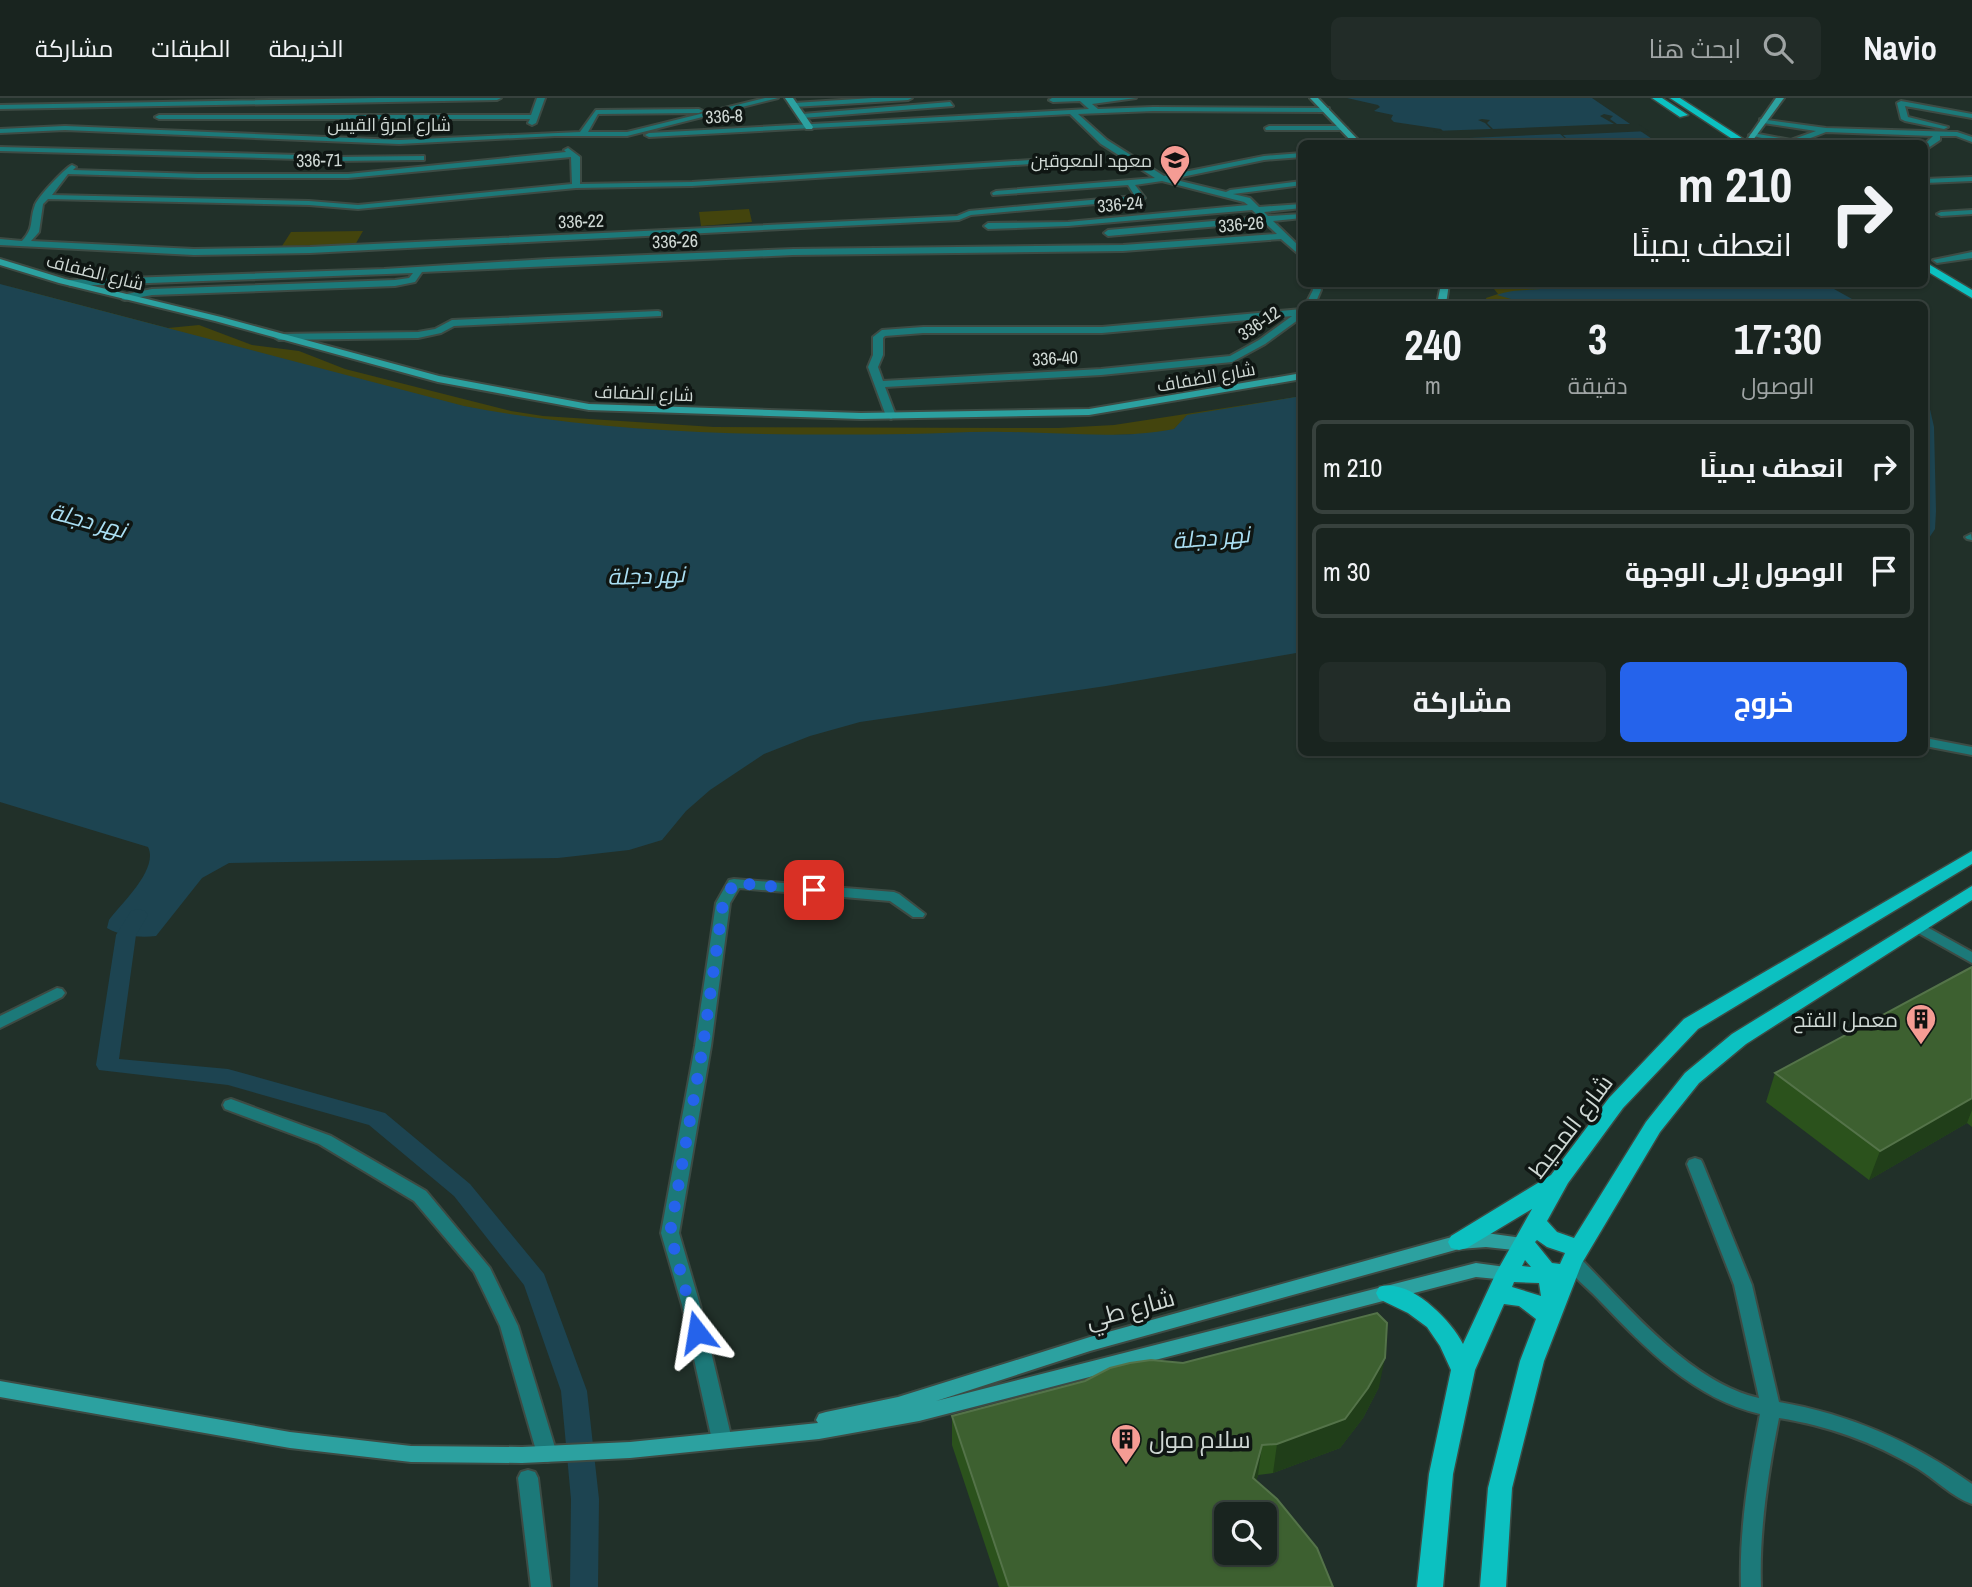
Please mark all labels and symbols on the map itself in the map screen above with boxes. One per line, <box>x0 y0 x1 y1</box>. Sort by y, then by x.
street label: 336-8 <box>704 103 744 129</box>
street label: شارع امرؤ القيس <box>327 112 451 137</box>
school or university icon: معهد المعوقين <box>1158 143 1192 187</box>
street label: 336-71 <box>296 147 343 173</box>
place label: معهد المعوقين <box>1031 148 1152 173</box>
street label: 336-24 <box>1096 190 1144 218</box>
street label: 336-22 <box>558 208 604 234</box>
street label: 336-26 <box>1217 210 1265 238</box>
street label: 336-26 <box>652 228 698 254</box>
street label: شارع الضفاف <box>44 248 146 296</box>
street label: 336-12 <box>1233 300 1285 346</box>
street label: 336-40 <box>1031 344 1079 372</box>
street label: شارع الضفاف <box>1155 356 1257 398</box>
street label: شارع الضفاف <box>594 379 694 407</box>
water label: نهر دجلة <box>46 495 132 546</box>
water label: نهر دجلة <box>1171 518 1254 556</box>
water label: نهر دجلة <box>607 558 688 592</box>
pin <box>784 860 844 920</box>
building icon: معمل الفتح <box>1904 1002 1938 1046</box>
place label: معمل الفتح <box>1793 1005 1898 1034</box>
street label: شارع المحيط <box>1521 1068 1620 1185</box>
street label: شارع طي <box>1082 1281 1179 1339</box>
position arrow <box>660 1295 734 1369</box>
building icon: سلام مول <box>1109 1422 1143 1466</box>
place label: سلام مول <box>1149 1423 1251 1456</box>

